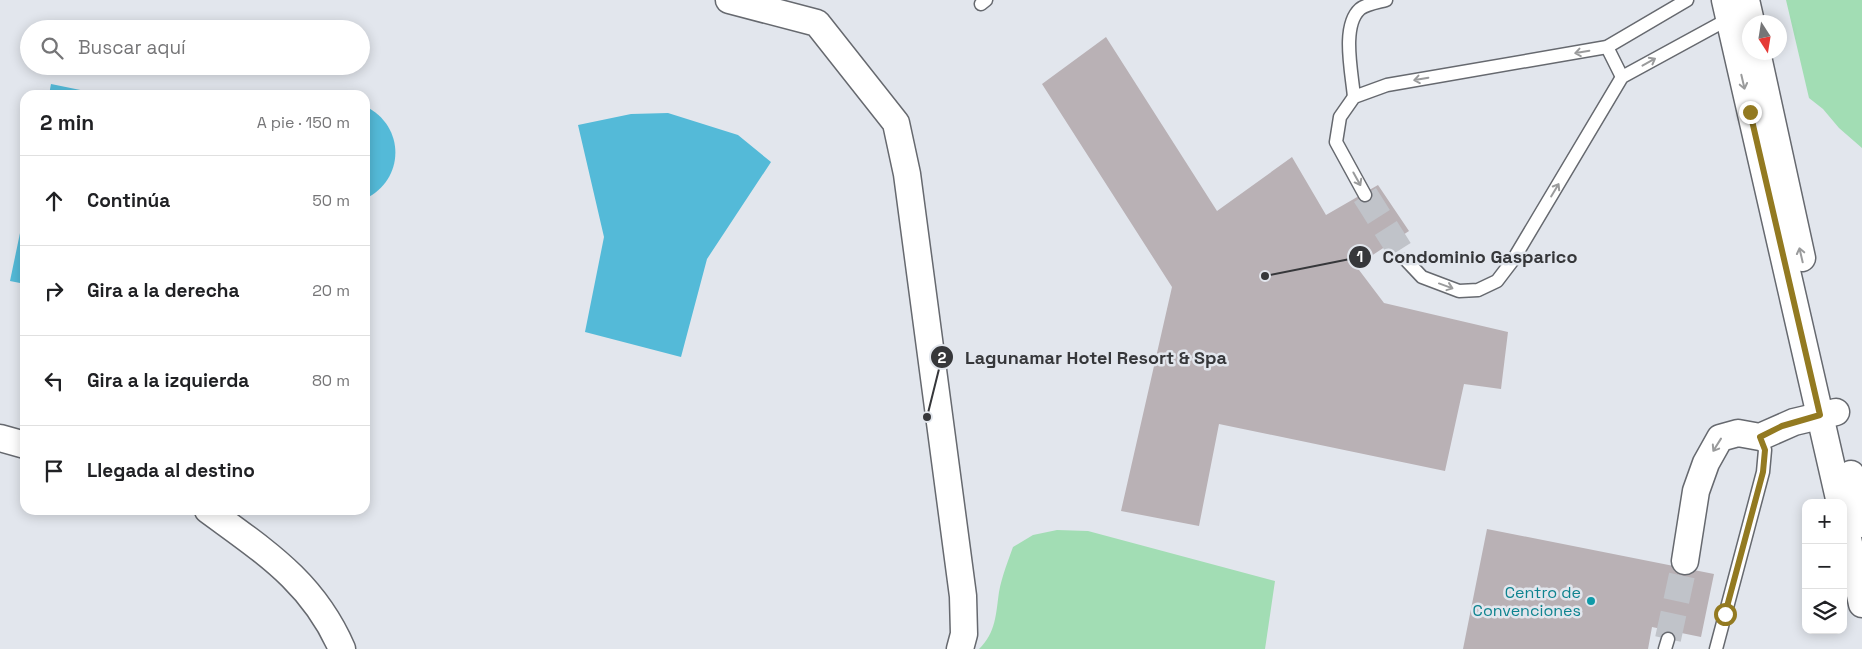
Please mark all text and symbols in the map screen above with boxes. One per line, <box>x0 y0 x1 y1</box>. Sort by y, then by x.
north arrow <box>1742 15 1787 60</box>
search box <box>20 20 370 75</box>
icon: search <box>38 34 66 62</box>
text: Buscar aquí <box>78 35 186 60</box>
one-way arrow <box>1574 47 1590 57</box>
one-way arrow <box>1642 56 1656 66</box>
one-way arrow <box>1739 73 1748 89</box>
one-way arrow <box>1414 74 1430 84</box>
route end <box>1739 101 1762 124</box>
text: 2 min <box>40 109 94 136</box>
text: A pie · 150 m <box>257 112 350 133</box>
one-way arrow <box>1352 172 1362 186</box>
one-way arrow <box>1551 183 1561 197</box>
icon: ahead <box>40 187 68 215</box>
text: Continúa <box>87 188 170 213</box>
text: 50 m <box>312 190 350 211</box>
callout: Condominio Gasparico <box>1347 240 1587 273</box>
text: Condominio Gasparico <box>1383 245 1577 268</box>
text: 1 <box>1357 247 1363 266</box>
one-way arrow <box>1796 247 1805 263</box>
icon: right <box>40 277 68 305</box>
text: Gira a la derecha <box>87 278 239 303</box>
text: 20 m <box>312 280 350 301</box>
one-way arrow <box>1438 282 1453 291</box>
callout: Lagunamar Hotel Resort & Spa <box>930 341 1237 374</box>
text: Lagunamar Hotel Resort & Spa <box>965 346 1227 369</box>
text: 2 <box>938 348 947 367</box>
icon: left <box>40 367 68 395</box>
text: Gira a la izquierda <box>87 368 249 393</box>
text: 80 m <box>312 370 350 391</box>
one-way arrow <box>1711 438 1721 452</box>
icon: arrive <box>40 457 68 485</box>
text: Llegada al destino <box>87 458 255 483</box>
map controls <box>1802 499 1847 634</box>
button: + <box>1802 499 1847 544</box>
button: − <box>1802 544 1847 589</box>
place label: Centro de Convenciones <box>1473 582 1581 621</box>
button: layers <box>1802 589 1847 634</box>
marker: Centro de Convenciones <box>1585 595 1597 607</box>
route start <box>1714 603 1737 626</box>

